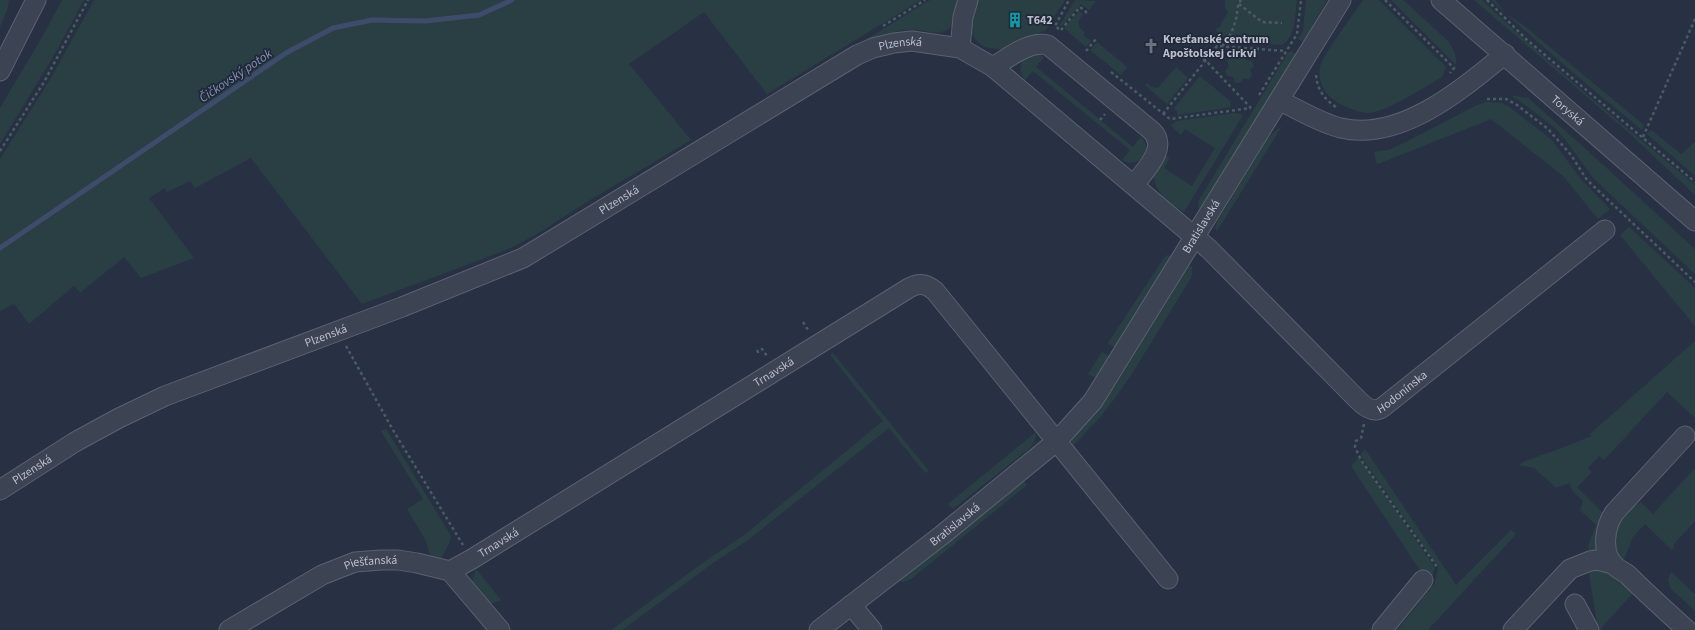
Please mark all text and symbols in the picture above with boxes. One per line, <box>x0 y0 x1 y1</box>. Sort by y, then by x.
building icon: T642 <box>1006 11 1024 29</box>
place label: T642 <box>1027 12 1053 29</box>
place label: Kresťanské centrum Apoštolskej cirkvi <box>1162 31 1269 62</box>
street label: Plzenská <box>877 33 923 55</box>
church icon: Kresťanské centrum Apoštolskej cirkvi <box>1142 37 1160 55</box>
water label: Čičkovský potok <box>195 44 276 107</box>
street label: Toryská <box>1547 91 1588 130</box>
street label: Plzenská <box>596 181 642 219</box>
street label: Bratislavská <box>1178 196 1225 257</box>
street label: Plzenská <box>302 320 350 352</box>
street label: Trnavská <box>750 353 798 392</box>
street label: Hodonínska <box>1374 367 1431 418</box>
street label: Plzenská <box>9 451 56 489</box>
street label: Bratislavská <box>926 499 984 550</box>
street label: Trnavská <box>475 524 522 562</box>
street label: Piešťanská <box>341 552 397 575</box>

